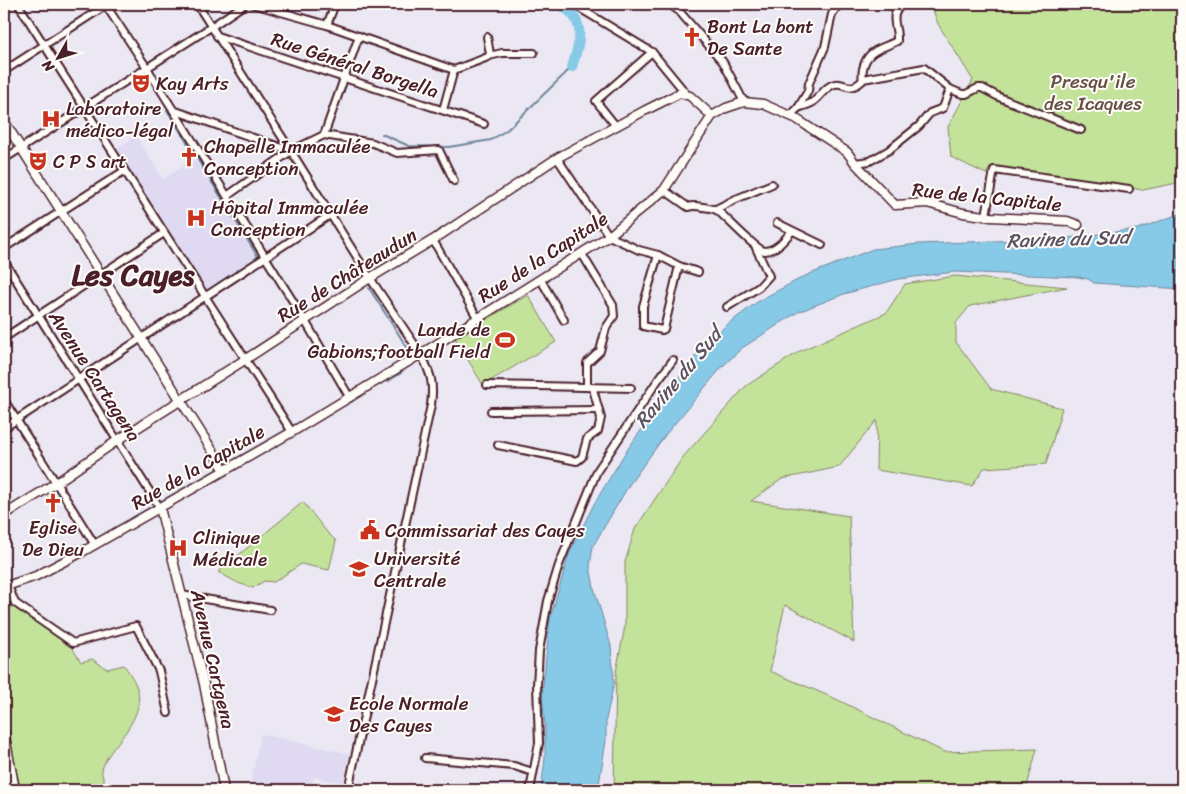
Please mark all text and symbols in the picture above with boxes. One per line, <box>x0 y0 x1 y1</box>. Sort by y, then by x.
place label: Bont La bont De Sante <box>707 10 813 65</box>
street label: Rue Général Borgella <box>267 22 443 108</box>
church icon: Bont La bont De Sante <box>681 26 703 48</box>
north arrow <box>32 32 82 82</box>
text: N <box>35 54 62 78</box>
park label: Presqu'ile des Icaques <box>1044 65 1142 120</box>
place label: Kay Arts <box>156 67 229 100</box>
theatre icon: Kay Arts <box>130 72 152 94</box>
place label: Laboratoire médico-légal <box>66 92 174 147</box>
hospital icon: Laboratoire médico-légal <box>40 108 62 130</box>
place label: Chapelle Immaculée Conception <box>204 130 370 185</box>
place label: C P S art <box>53 145 127 178</box>
church icon: Chapelle Immaculée Conception <box>178 146 200 168</box>
theatre icon: C P S art <box>27 150 49 172</box>
street label: Rue de la Capitale <box>911 173 1064 221</box>
place label: Hôpital Immaculée Conception <box>211 191 369 246</box>
street label: Rue de la Capitale <box>471 202 615 312</box>
hospital icon: Hôpital Immaculée Conception <box>185 207 207 229</box>
street label: Rue de Châteaudun <box>271 219 423 331</box>
water label: Ravine du Sud <box>1006 219 1135 259</box>
district label: Les Cayes <box>72 250 195 301</box>
street label: Avenue Cartagena <box>39 303 150 449</box>
place label: Lande de Gabions;football Field <box>308 313 492 368</box>
water label: Ravine du Sud <box>625 315 734 436</box>
sports icon: Lande de Gabions;football Field <box>494 329 516 351</box>
street label: Rue de la Capitale <box>125 415 271 519</box>
church icon: Eglise De Dieu <box>42 492 64 514</box>
place label: Eglise De Dieu <box>22 511 84 566</box>
place label: Commissariat des Cayes <box>385 514 585 547</box>
public building icon: Commissariat des Cayes <box>359 519 381 541</box>
place label: Clinique Médicale <box>193 521 267 576</box>
hospital icon: Clinique Médicale <box>167 537 189 559</box>
place label: Université Centrale <box>374 542 461 597</box>
school or university icon: Université Centrale <box>348 558 370 580</box>
street label: Avenue Cartgena <box>181 585 245 732</box>
place label: Ecole Normale Des Cayes <box>349 687 469 742</box>
school or university icon: Ecole Normale Des Cayes <box>323 703 345 725</box>

